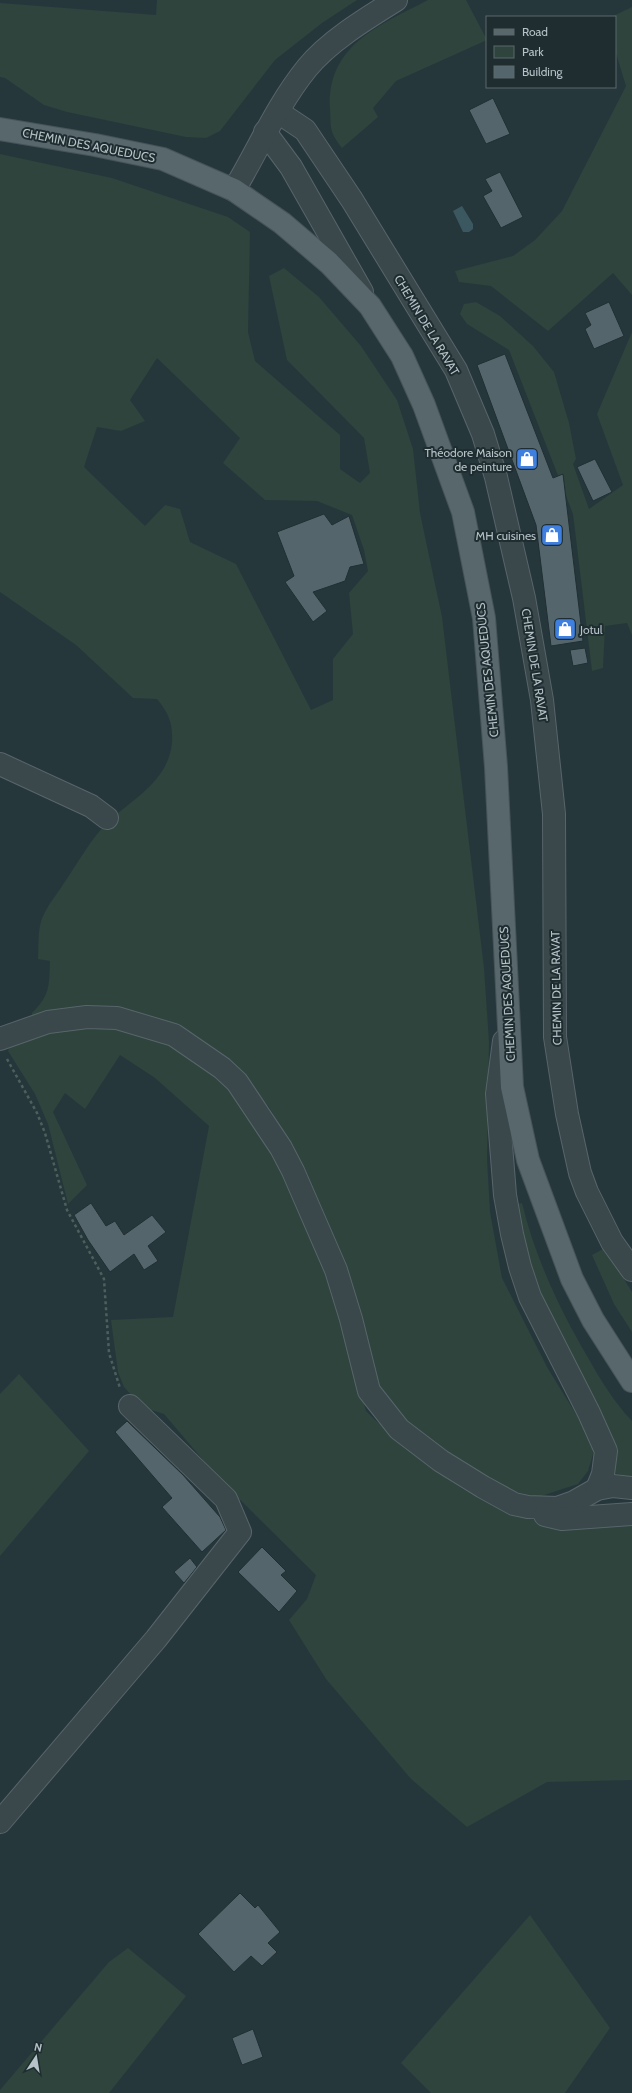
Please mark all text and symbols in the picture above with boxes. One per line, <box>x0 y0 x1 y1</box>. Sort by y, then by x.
legend <box>486 16 616 88</box>
text: Road <box>522 24 548 39</box>
text: Park <box>522 44 544 59</box>
text: Building <box>522 64 564 79</box>
street label: CHEMIN DES AQUEDUCS <box>21 125 157 165</box>
street label: CHEMIN DE LA RAVAT <box>391 272 463 378</box>
place label: Théodore Maison de peinture <box>424 445 512 474</box>
shop icon: Théodore Maison de peinture <box>514 446 540 472</box>
shop icon: MH cuisines <box>539 522 565 548</box>
place label: MH cuisines <box>476 528 536 543</box>
street label: CHEMIN DES AQUEDUCS <box>472 602 502 738</box>
street label: CHEMIN DE LA RAVAT <box>519 607 551 723</box>
shop icon: Jotul <box>552 616 578 642</box>
place label: Jotul <box>579 622 603 637</box>
street label: CHEMIN DES AQUEDUCS <box>496 926 518 1062</box>
street label: CHEMIN DE LA RAVAT <box>547 930 564 1045</box>
north arrow <box>16 2037 56 2077</box>
text: N <box>33 2040 43 2055</box>

